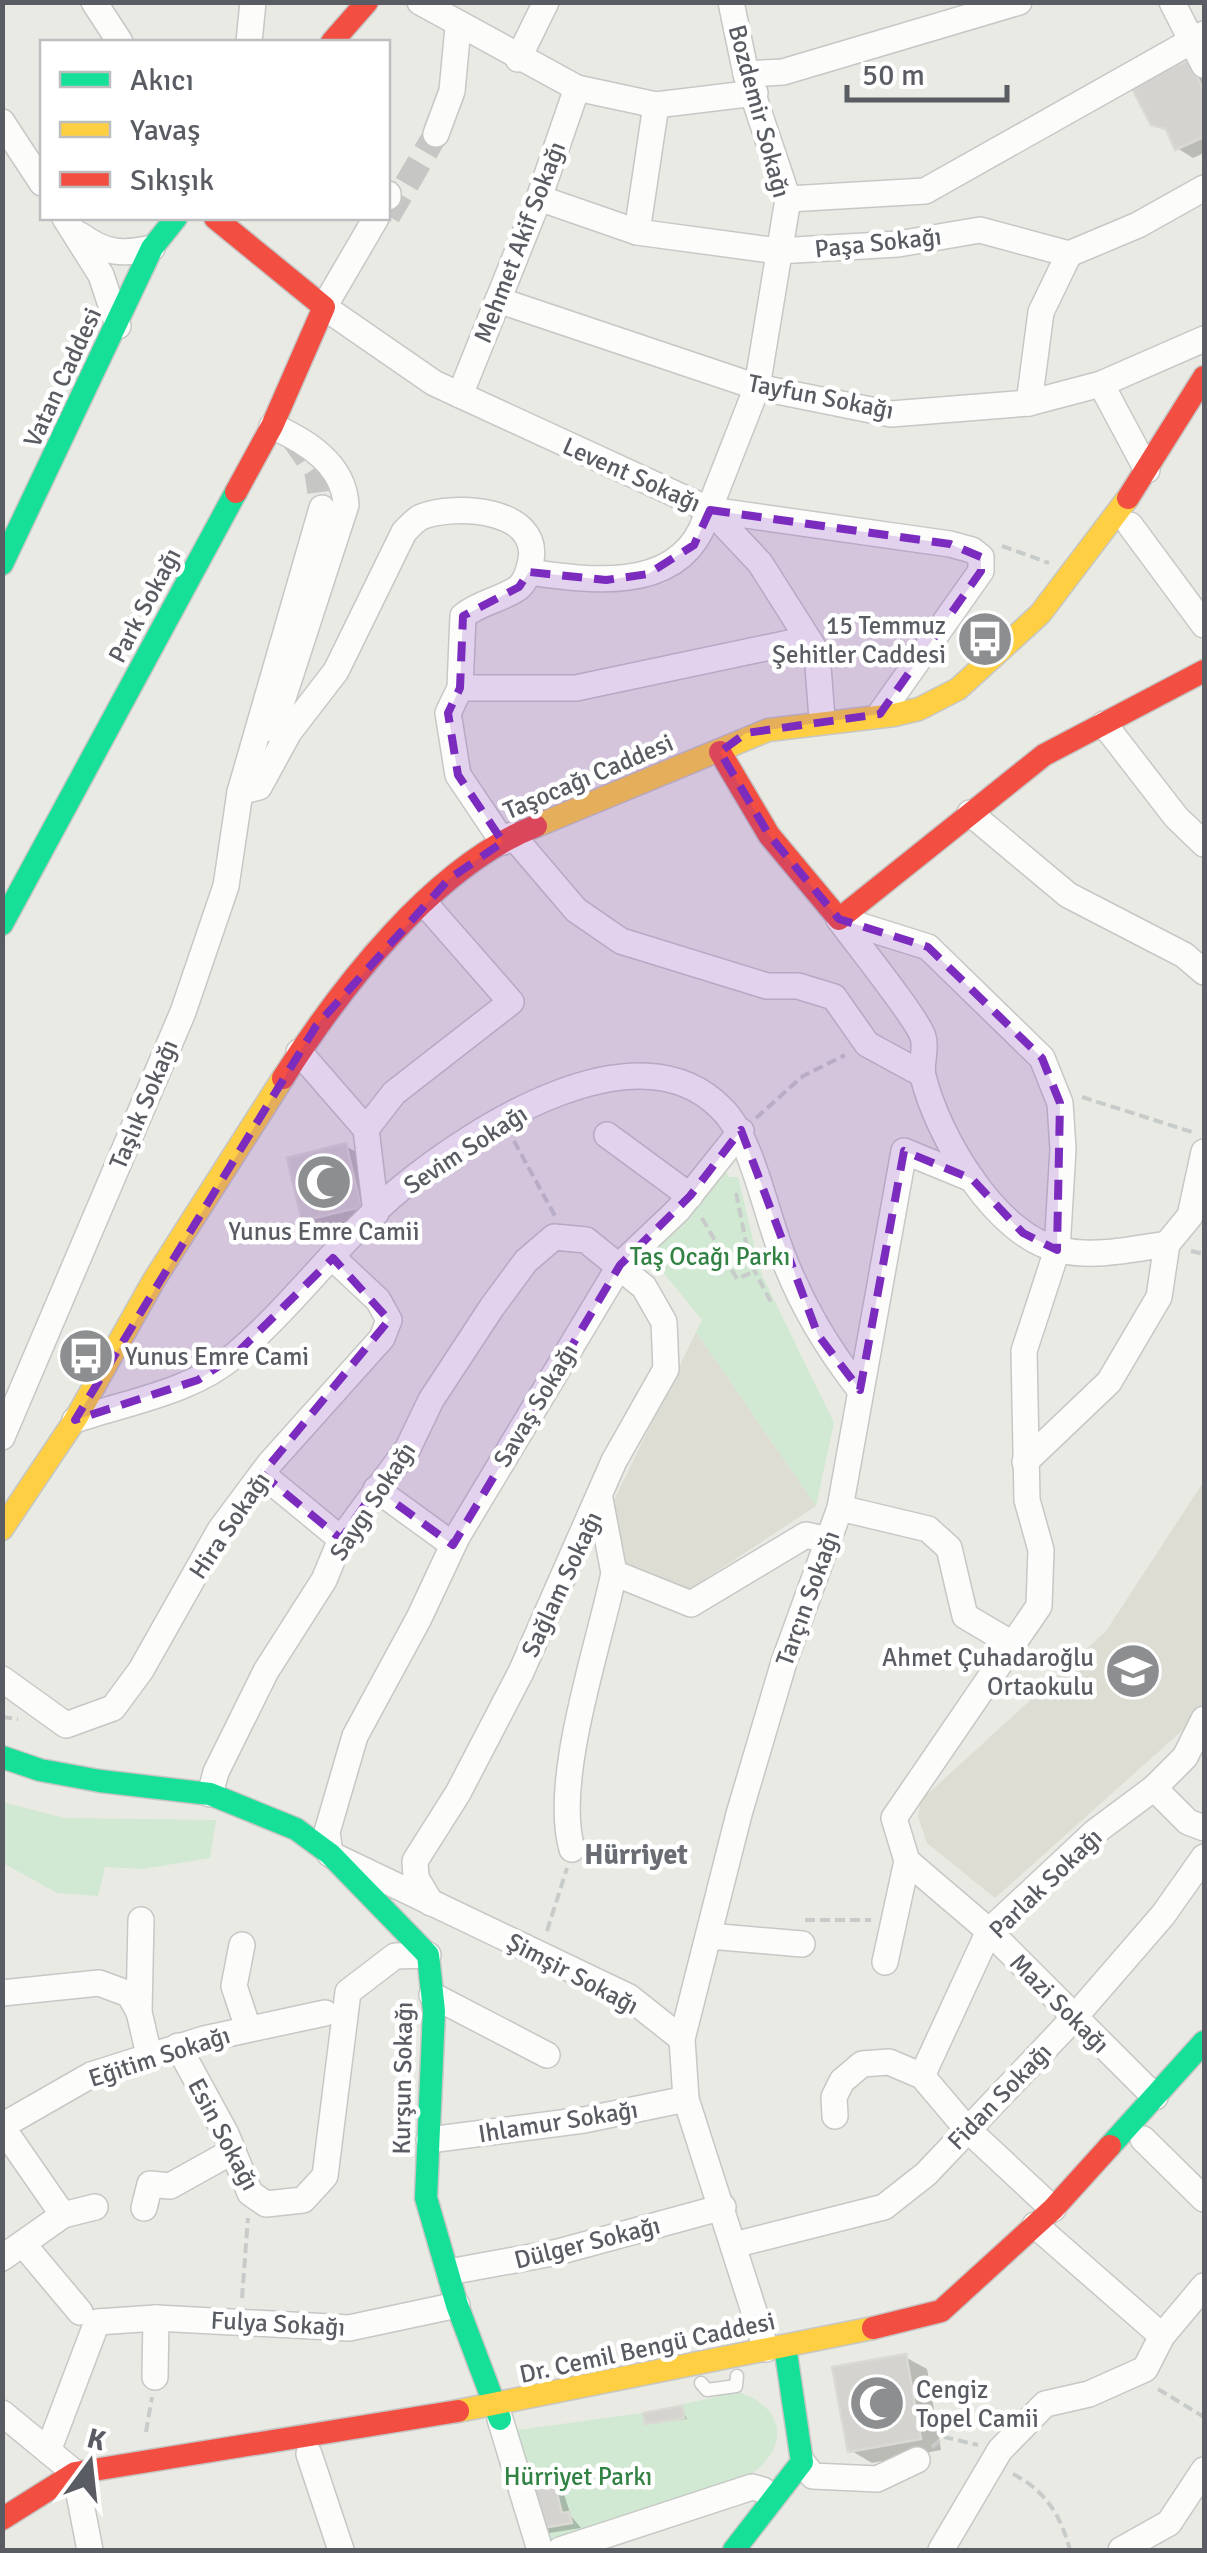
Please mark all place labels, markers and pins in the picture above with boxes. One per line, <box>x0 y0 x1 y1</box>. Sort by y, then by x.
bus stop icon: 15 Temmuz Şehitler Caddesi <box>955 609 1015 669</box>
place label: 15 Temmuz Şehitler Caddesi <box>772 610 946 670</box>
mosque icon: Yunus Emre Camii <box>294 1152 354 1212</box>
place label: Yunus Emre Camii <box>229 1216 419 1247</box>
bus stop icon: Yunus Emre Cami <box>56 1326 116 1386</box>
place label: Yunus Emre Cami <box>125 1341 309 1372</box>
school or university icon: Ahmet Çuhadaroğlu Ortaokulu <box>1103 1641 1163 1701</box>
place label: Ahmet Çuhadaroğlu Ortaokulu <box>882 1642 1094 1702</box>
mosque icon: Cengiz Topel Camii <box>847 2373 907 2433</box>
place label: Cengiz Topel Camii <box>916 2374 1039 2434</box>

